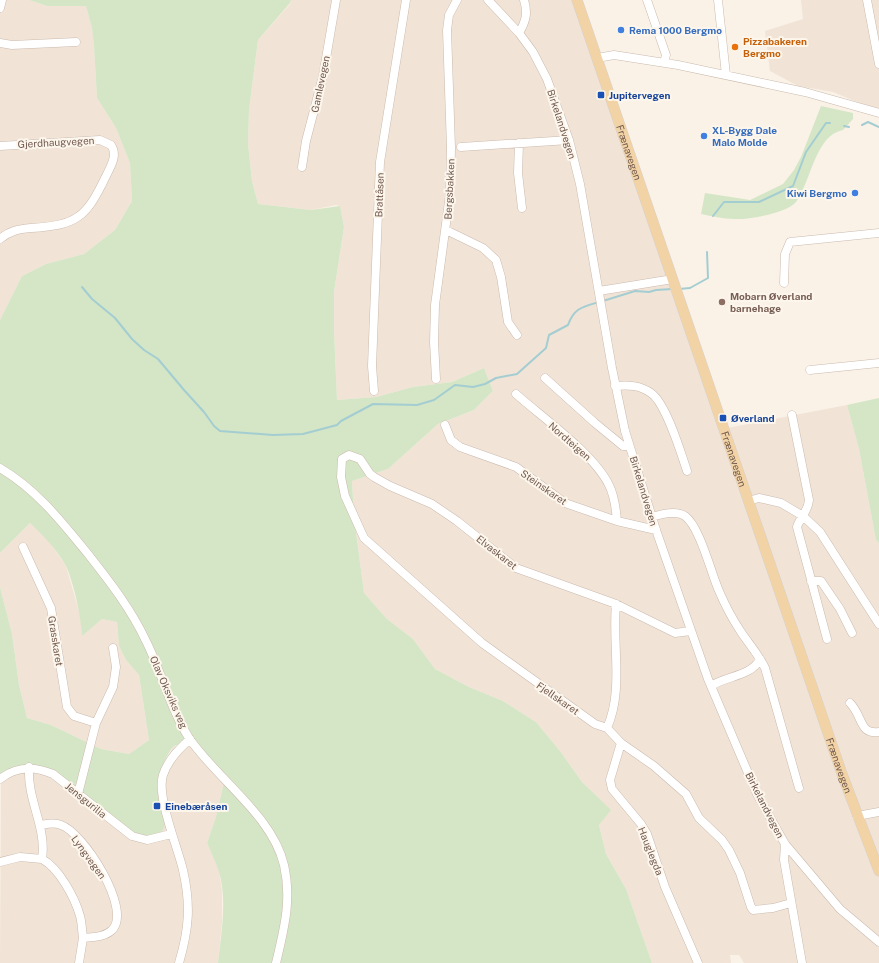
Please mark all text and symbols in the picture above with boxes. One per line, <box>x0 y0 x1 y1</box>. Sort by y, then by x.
place label: Rema 1000 Bergmo <box>629 24 722 36</box>
marker: Rema 1000 Bergmo <box>616 25 626 35</box>
place label: Pizzabakeren Bergmo <box>743 35 807 59</box>
marker: Pizzabakeren Bergmo <box>730 42 740 52</box>
street label: Gamlevegen <box>308 54 332 114</box>
street label: Birkelandvegen <box>545 88 579 161</box>
place label: Jupitervegen <box>609 89 670 101</box>
marker: Jupitervegen <box>596 90 606 100</box>
street label: Frænavegen <box>614 123 644 182</box>
place label: XL-Bygg Dale Malo Molde <box>712 124 777 148</box>
marker: XL-Bygg Dale Malo Molde <box>699 131 709 141</box>
street label: Gjerdhaugvegen <box>17 134 95 150</box>
street label: Bergsbakken <box>441 158 457 220</box>
street label: Brattåsen <box>372 172 386 218</box>
place label: Kiwi Bergmo <box>787 187 847 199</box>
marker: Kiwi Bergmo <box>850 188 860 198</box>
place label: Mobarn Øverland barnehage <box>730 290 812 314</box>
marker: Mobarn Øverland barnehage <box>717 297 727 307</box>
place label: Øverland <box>731 412 775 424</box>
marker: Øverland <box>718 413 728 423</box>
street label: Nordteigen <box>546 419 594 463</box>
street label: Frænavegen <box>719 429 749 488</box>
street label: Birkelandvegen <box>628 455 660 528</box>
street label: Steinskaret <box>519 467 569 507</box>
street label: Elvaskaret <box>474 532 520 572</box>
street label: Grasskaret <box>46 615 66 667</box>
street label: Olav Oksviks veg <box>148 654 190 730</box>
street label: Fjellskaret <box>534 679 582 717</box>
street label: Frænavegen <box>824 736 855 795</box>
street label: Birkelandvegen <box>743 770 787 840</box>
street label: Jensgurilia <box>63 780 109 820</box>
place label: Einebæråsen <box>165 800 228 812</box>
marker: Einebæråsen <box>152 801 162 811</box>
street label: Hauglegda <box>636 825 666 877</box>
street label: Lyngvegen <box>69 833 109 881</box>

